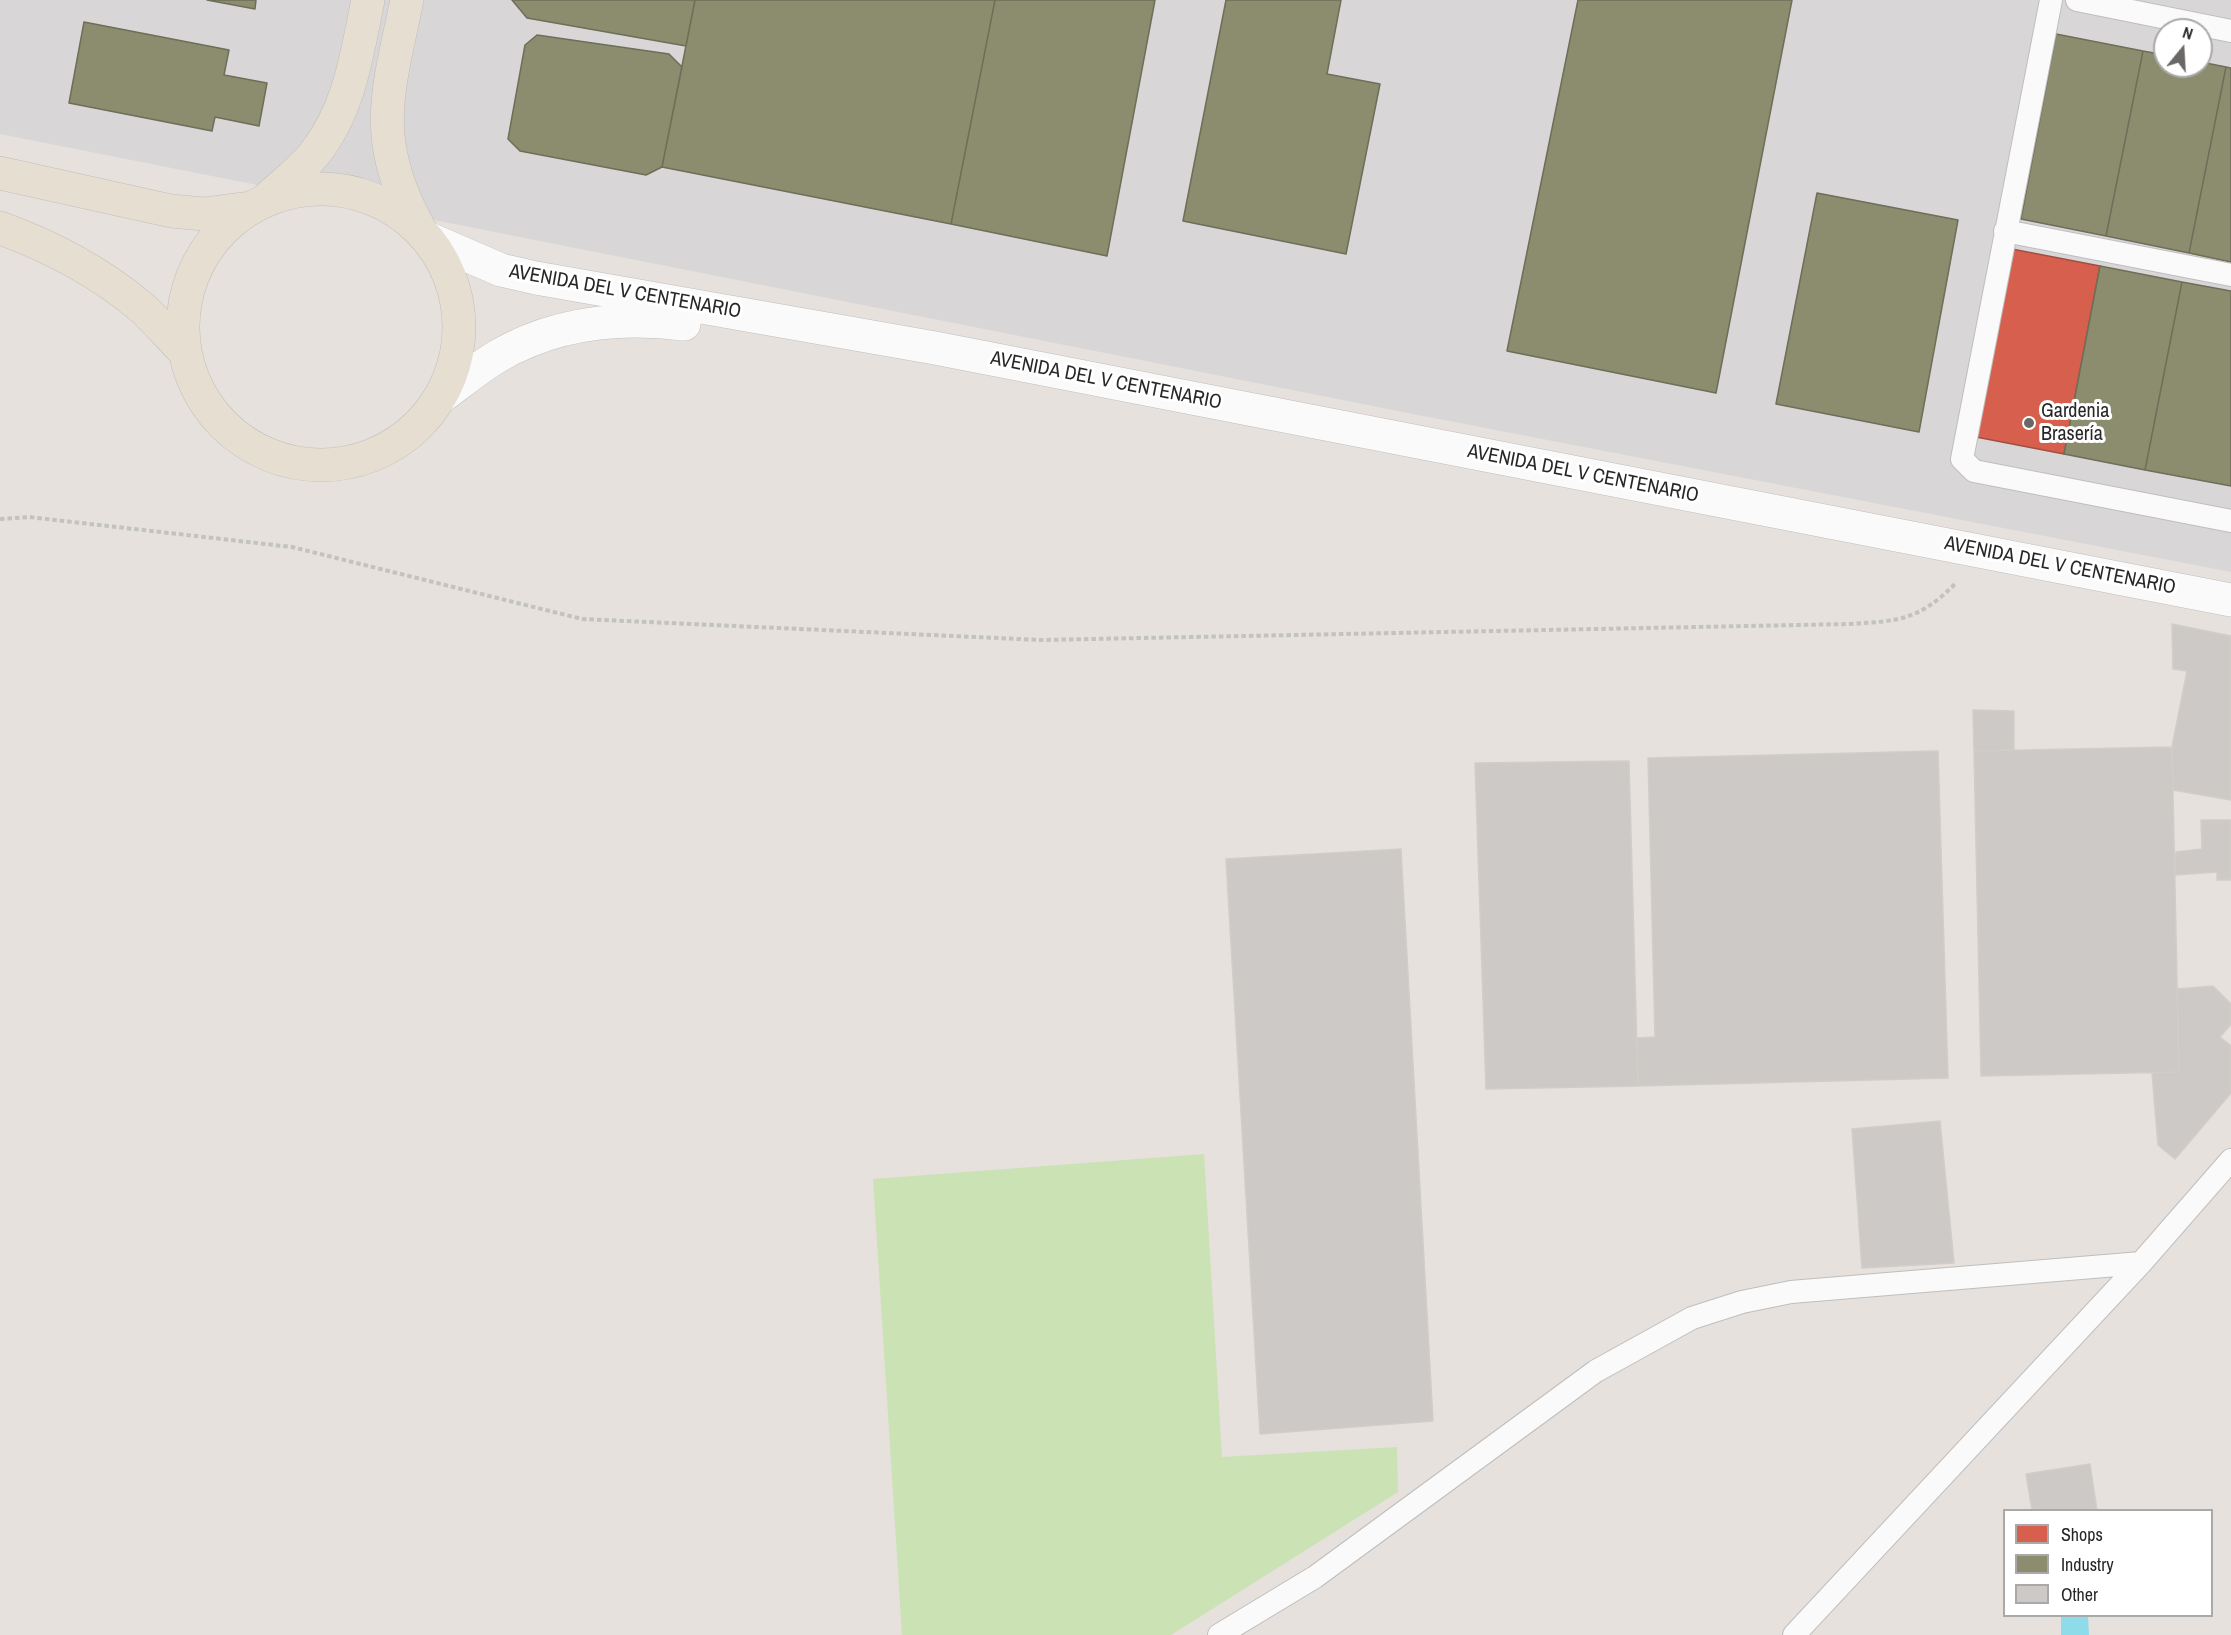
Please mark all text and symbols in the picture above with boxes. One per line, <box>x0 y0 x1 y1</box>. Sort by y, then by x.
north arrow <box>2153 18 2213 78</box>
text: N <box>2180 21 2196 45</box>
street label: AVENIDA DEL V CENTENARIO <box>507 260 743 324</box>
street label: AVENIDA DEL V CENTENARIO <box>988 347 1224 415</box>
place label: Gardenia Brasería <box>2041 400 2109 447</box>
marker: Gardenia Brasería <box>2022 416 2036 430</box>
street label: AVENIDA DEL V CENTENARIO <box>1465 440 1701 508</box>
street label: AVENIDA DEL V CENTENARIO <box>1942 532 2178 600</box>
legend <box>2003 1509 2213 1617</box>
text: Shops <box>2061 1522 2103 1547</box>
text: Industry <box>2061 1552 2114 1577</box>
text: Other <box>2061 1582 2098 1607</box>

